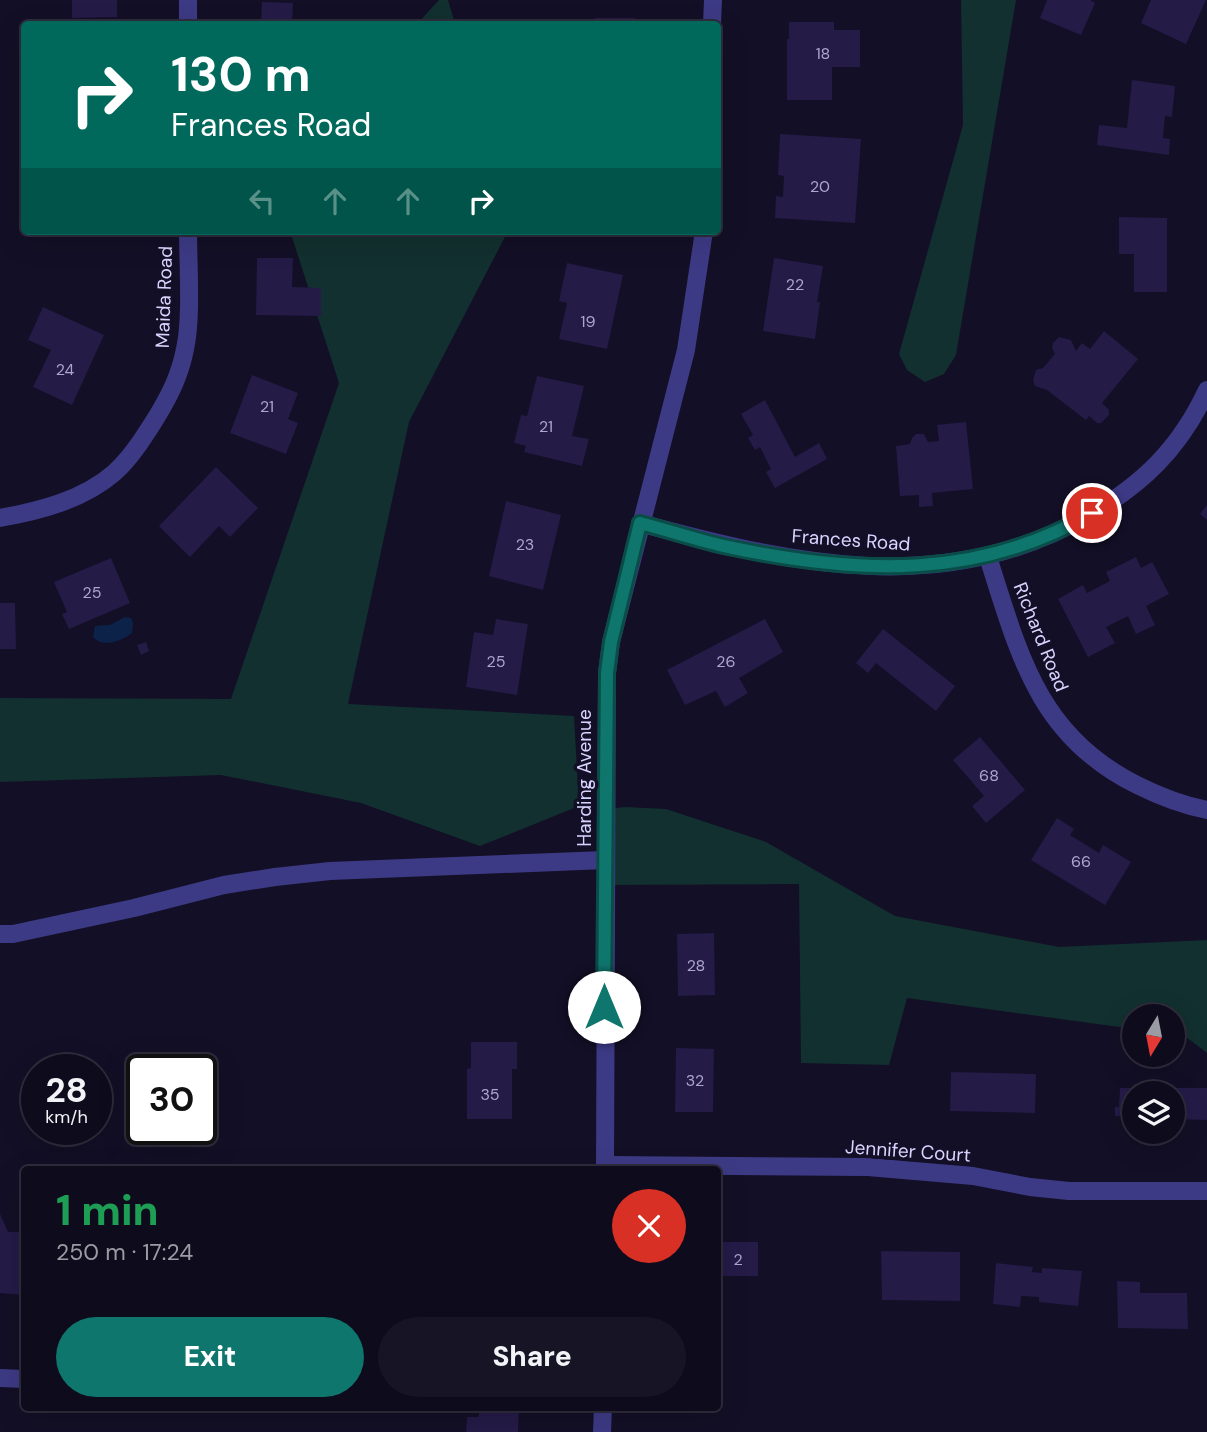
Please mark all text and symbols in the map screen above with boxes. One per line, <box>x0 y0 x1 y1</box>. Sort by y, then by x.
text: 130 m <box>171 42 311 106</box>
house number: 18 <box>816 43 830 64</box>
icon: right <box>56 49 147 140</box>
text: Frances Road <box>171 104 371 146</box>
house number: 20 <box>810 176 830 197</box>
icon: left <box>243 182 281 220</box>
icon: ahead <box>316 182 354 220</box>
icon: ahead <box>389 182 427 220</box>
icon: right <box>462 182 500 220</box>
street label: Maida Road <box>150 245 178 349</box>
house number: 22 <box>786 274 804 295</box>
house number: 19 <box>580 311 596 332</box>
house number: 24 <box>56 359 75 380</box>
house number: 21 <box>260 396 274 417</box>
house number: 21 <box>539 416 553 437</box>
pin <box>1062 483 1122 543</box>
icon: arrive <box>1073 494 1111 532</box>
street label: Frances Road <box>791 523 911 557</box>
house number: 23 <box>516 534 534 555</box>
street label: Richard Road <box>1008 579 1074 695</box>
house number: 25 <box>83 582 101 603</box>
house number: 25 <box>487 651 505 672</box>
house number: 26 <box>716 651 736 672</box>
street label: Harding Avenue <box>572 709 597 847</box>
house number: 68 <box>979 765 999 786</box>
house number: 66 <box>1071 851 1091 872</box>
house number: 28 <box>687 955 705 976</box>
position arrow <box>567 970 641 1044</box>
north arrow <box>1122 1004 1185 1068</box>
map controls <box>1122 1004 1185 1144</box>
speed limit sign: 30 <box>126 1054 217 1145</box>
text: 28 <box>45 1067 88 1113</box>
house number: 32 <box>686 1070 704 1091</box>
button: layers <box>1122 1081 1185 1144</box>
house number: 35 <box>480 1084 500 1105</box>
text: km/h <box>45 1105 88 1129</box>
street label: Jennifer Court <box>844 1134 972 1168</box>
text: 1 min <box>56 1183 159 1238</box>
button: close <box>612 1189 686 1263</box>
text: 250 m · 17:24 <box>56 1237 193 1267</box>
house number: 2 <box>733 1249 743 1270</box>
button: Exit <box>56 1317 364 1397</box>
button: Share <box>378 1317 686 1397</box>

